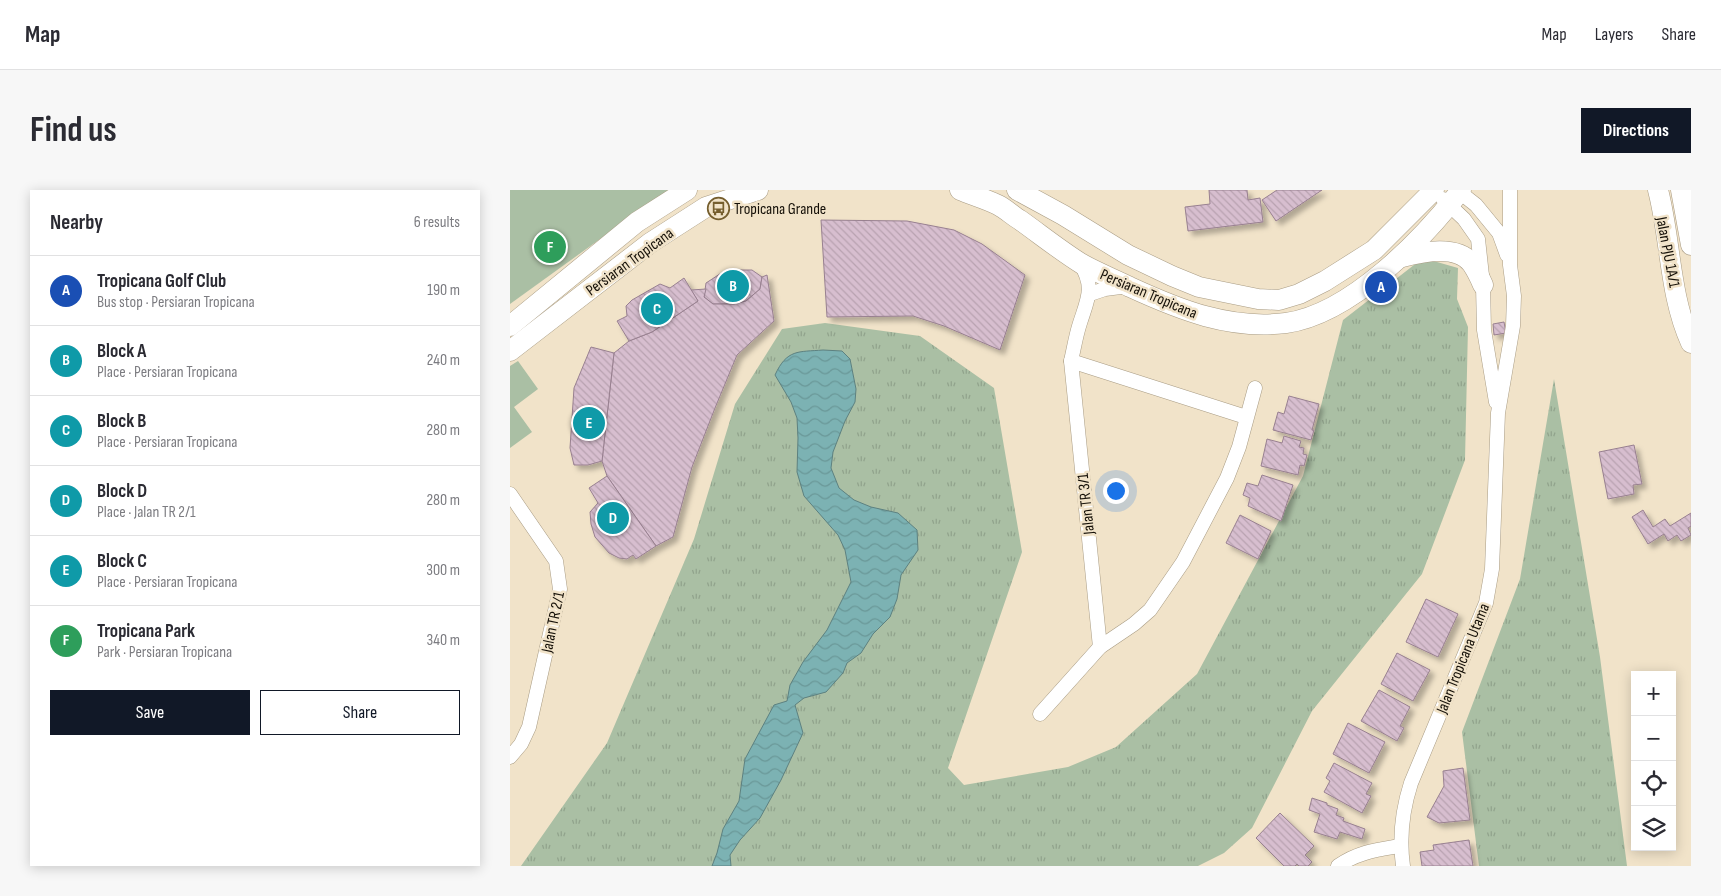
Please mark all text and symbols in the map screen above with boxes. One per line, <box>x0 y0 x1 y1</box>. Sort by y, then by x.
text: Map <box>25 20 60 49</box>
text: Map <box>1542 24 1567 45</box>
text: Layers <box>1595 24 1634 45</box>
text: Share <box>1662 24 1696 45</box>
button: Directions <box>1581 108 1691 153</box>
text: Find us <box>30 109 117 152</box>
bus stop icon: Tropicana Grande <box>706 196 730 220</box>
place label: Tropicana Grande <box>734 200 826 219</box>
text: Nearby <box>50 210 103 235</box>
text: 6 results <box>414 213 460 232</box>
street label: Jalan PJU 1A/1 <box>1651 214 1684 290</box>
street label: Persiaran Tropicana <box>582 224 677 300</box>
pin: F <box>534 228 566 266</box>
street label: Persiaran Tropicana <box>1097 265 1200 323</box>
pin: B <box>717 267 749 305</box>
pin: A <box>1365 268 1397 306</box>
text: Tropicana Golf Club <box>97 270 226 293</box>
text: A <box>62 281 70 300</box>
text: 190 m <box>427 281 460 300</box>
pin: C <box>641 290 673 328</box>
text: Bus stop · Persiaran Tropicana <box>97 293 255 312</box>
text: Block A <box>97 340 146 363</box>
text: B <box>62 351 70 370</box>
text: 240 m <box>427 351 460 370</box>
text: Place · Persiaran Tropicana <box>97 363 237 382</box>
pin: E <box>573 404 605 442</box>
text: Block B <box>97 410 146 433</box>
text: C <box>62 421 70 440</box>
text: 280 m <box>426 421 460 440</box>
text: Place · Persiaran Tropicana <box>97 433 237 452</box>
street label: Jalan TR 3/1 <box>1074 472 1099 536</box>
your location <box>1103 478 1129 504</box>
text: Block D <box>97 480 147 503</box>
text: D <box>62 491 70 510</box>
text: 280 m <box>426 491 460 510</box>
pin: D <box>597 499 629 537</box>
text: Place · Jalan TR 2/1 <box>97 503 196 522</box>
text: Block C <box>97 550 147 573</box>
text: E <box>63 561 69 580</box>
text: 300 m <box>426 561 460 580</box>
text: Place · Persiaran Tropicana <box>97 573 237 592</box>
street label: Jalan TR 2/1 <box>538 590 569 655</box>
street label: Jalan Tropicana Utama <box>1432 601 1494 717</box>
text: Tropicana Park <box>97 620 195 643</box>
text: F <box>63 631 69 650</box>
text: 340 m <box>427 631 460 650</box>
text: Park · Persiaran Tropicana <box>97 643 232 662</box>
map controls <box>1631 671 1676 851</box>
button: + <box>1631 671 1676 716</box>
button: Save <box>50 690 250 735</box>
button: Share <box>260 690 460 735</box>
button: − <box>1631 716 1676 761</box>
button: locate <box>1631 761 1676 806</box>
button: layers <box>1631 806 1676 851</box>

